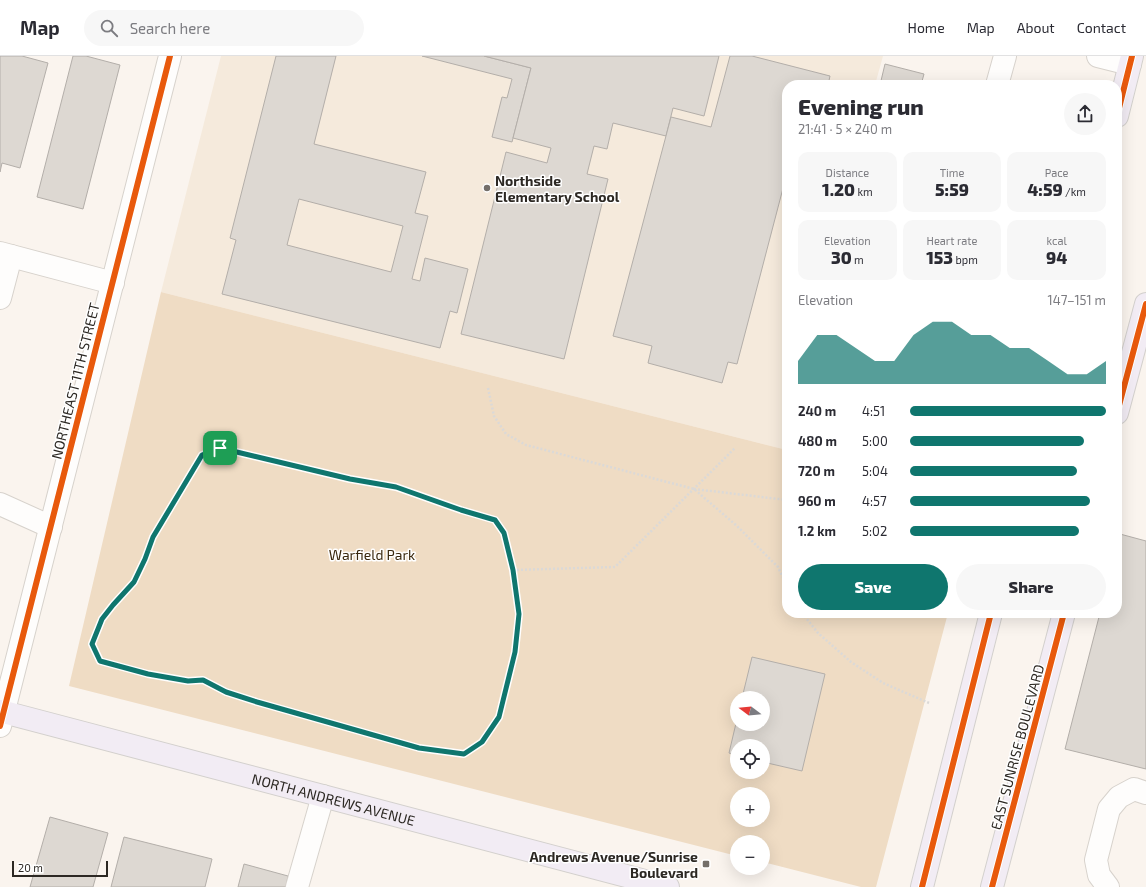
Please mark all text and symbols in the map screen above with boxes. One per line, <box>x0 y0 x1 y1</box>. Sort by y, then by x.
search box <box>84 10 364 46</box>
text: Map <box>20 16 60 39</box>
icon: search <box>98 17 120 39</box>
text: Search here <box>130 19 210 37</box>
text: Home <box>908 19 945 36</box>
text: Map <box>967 19 995 36</box>
text: About <box>1017 19 1055 36</box>
text: Contact <box>1077 19 1126 36</box>
text: Evening run <box>798 93 924 119</box>
button: share <box>1064 93 1106 135</box>
text: 21:41 · 5 × 240 m <box>798 121 892 137</box>
text: Distance <box>826 166 869 179</box>
text: Time <box>940 166 964 179</box>
text: Pace <box>1045 166 1069 179</box>
place label: Northside Elementary School <box>495 172 620 205</box>
text: 1.20 <box>822 179 855 199</box>
text: 5:59 <box>935 179 969 199</box>
text: 4:59 <box>1027 179 1063 199</box>
marker: Northside Elementary School <box>482 183 492 193</box>
text: km <box>855 185 873 198</box>
text: /km <box>1063 185 1086 198</box>
text: Elevation <box>824 234 871 247</box>
text: Heart rate <box>927 234 977 247</box>
text: kcal <box>1047 234 1067 247</box>
text: 30 <box>831 247 852 267</box>
text: 153 <box>926 247 953 267</box>
text: 94 <box>1046 247 1067 267</box>
text: m <box>852 253 864 266</box>
text: bpm <box>953 253 978 266</box>
text: Elevation <box>798 292 853 308</box>
text: 147–151 m <box>1048 292 1106 308</box>
street label: NORTHEAST 11TH STREET <box>47 301 103 461</box>
text: 240 m <box>798 403 836 419</box>
text: 4:51 <box>862 403 885 419</box>
pin <box>203 431 237 465</box>
text: 480 m <box>798 433 837 449</box>
text: 5:00 <box>862 433 888 449</box>
icon: arrive <box>209 437 231 459</box>
text: 720 m <box>798 463 835 479</box>
text: 5:04 <box>862 463 888 479</box>
text: 960 m <box>798 493 836 509</box>
text: 4:57 <box>862 493 887 509</box>
text: 1.2 km <box>798 523 836 539</box>
text: 5:02 <box>862 523 887 539</box>
park label: Warfield Park <box>329 546 415 563</box>
button: Save <box>798 564 948 610</box>
button: Share <box>956 564 1106 610</box>
street label: EAST SUNRISE BOULEVARD <box>987 662 1047 832</box>
north arrow <box>730 691 770 731</box>
map controls <box>730 691 770 875</box>
button: locate <box>730 739 770 779</box>
street label: NORTH ANDREWS AVENUE <box>250 769 417 829</box>
button: + <box>730 787 770 827</box>
button: − <box>730 835 770 875</box>
place label: Andrews Avenue/Sunrise Boulevard <box>529 848 698 881</box>
scale bar <box>12 859 108 878</box>
marker: Andrews Avenue/Sunrise Boulevard <box>701 859 711 869</box>
text: 20 m <box>18 861 43 874</box>

